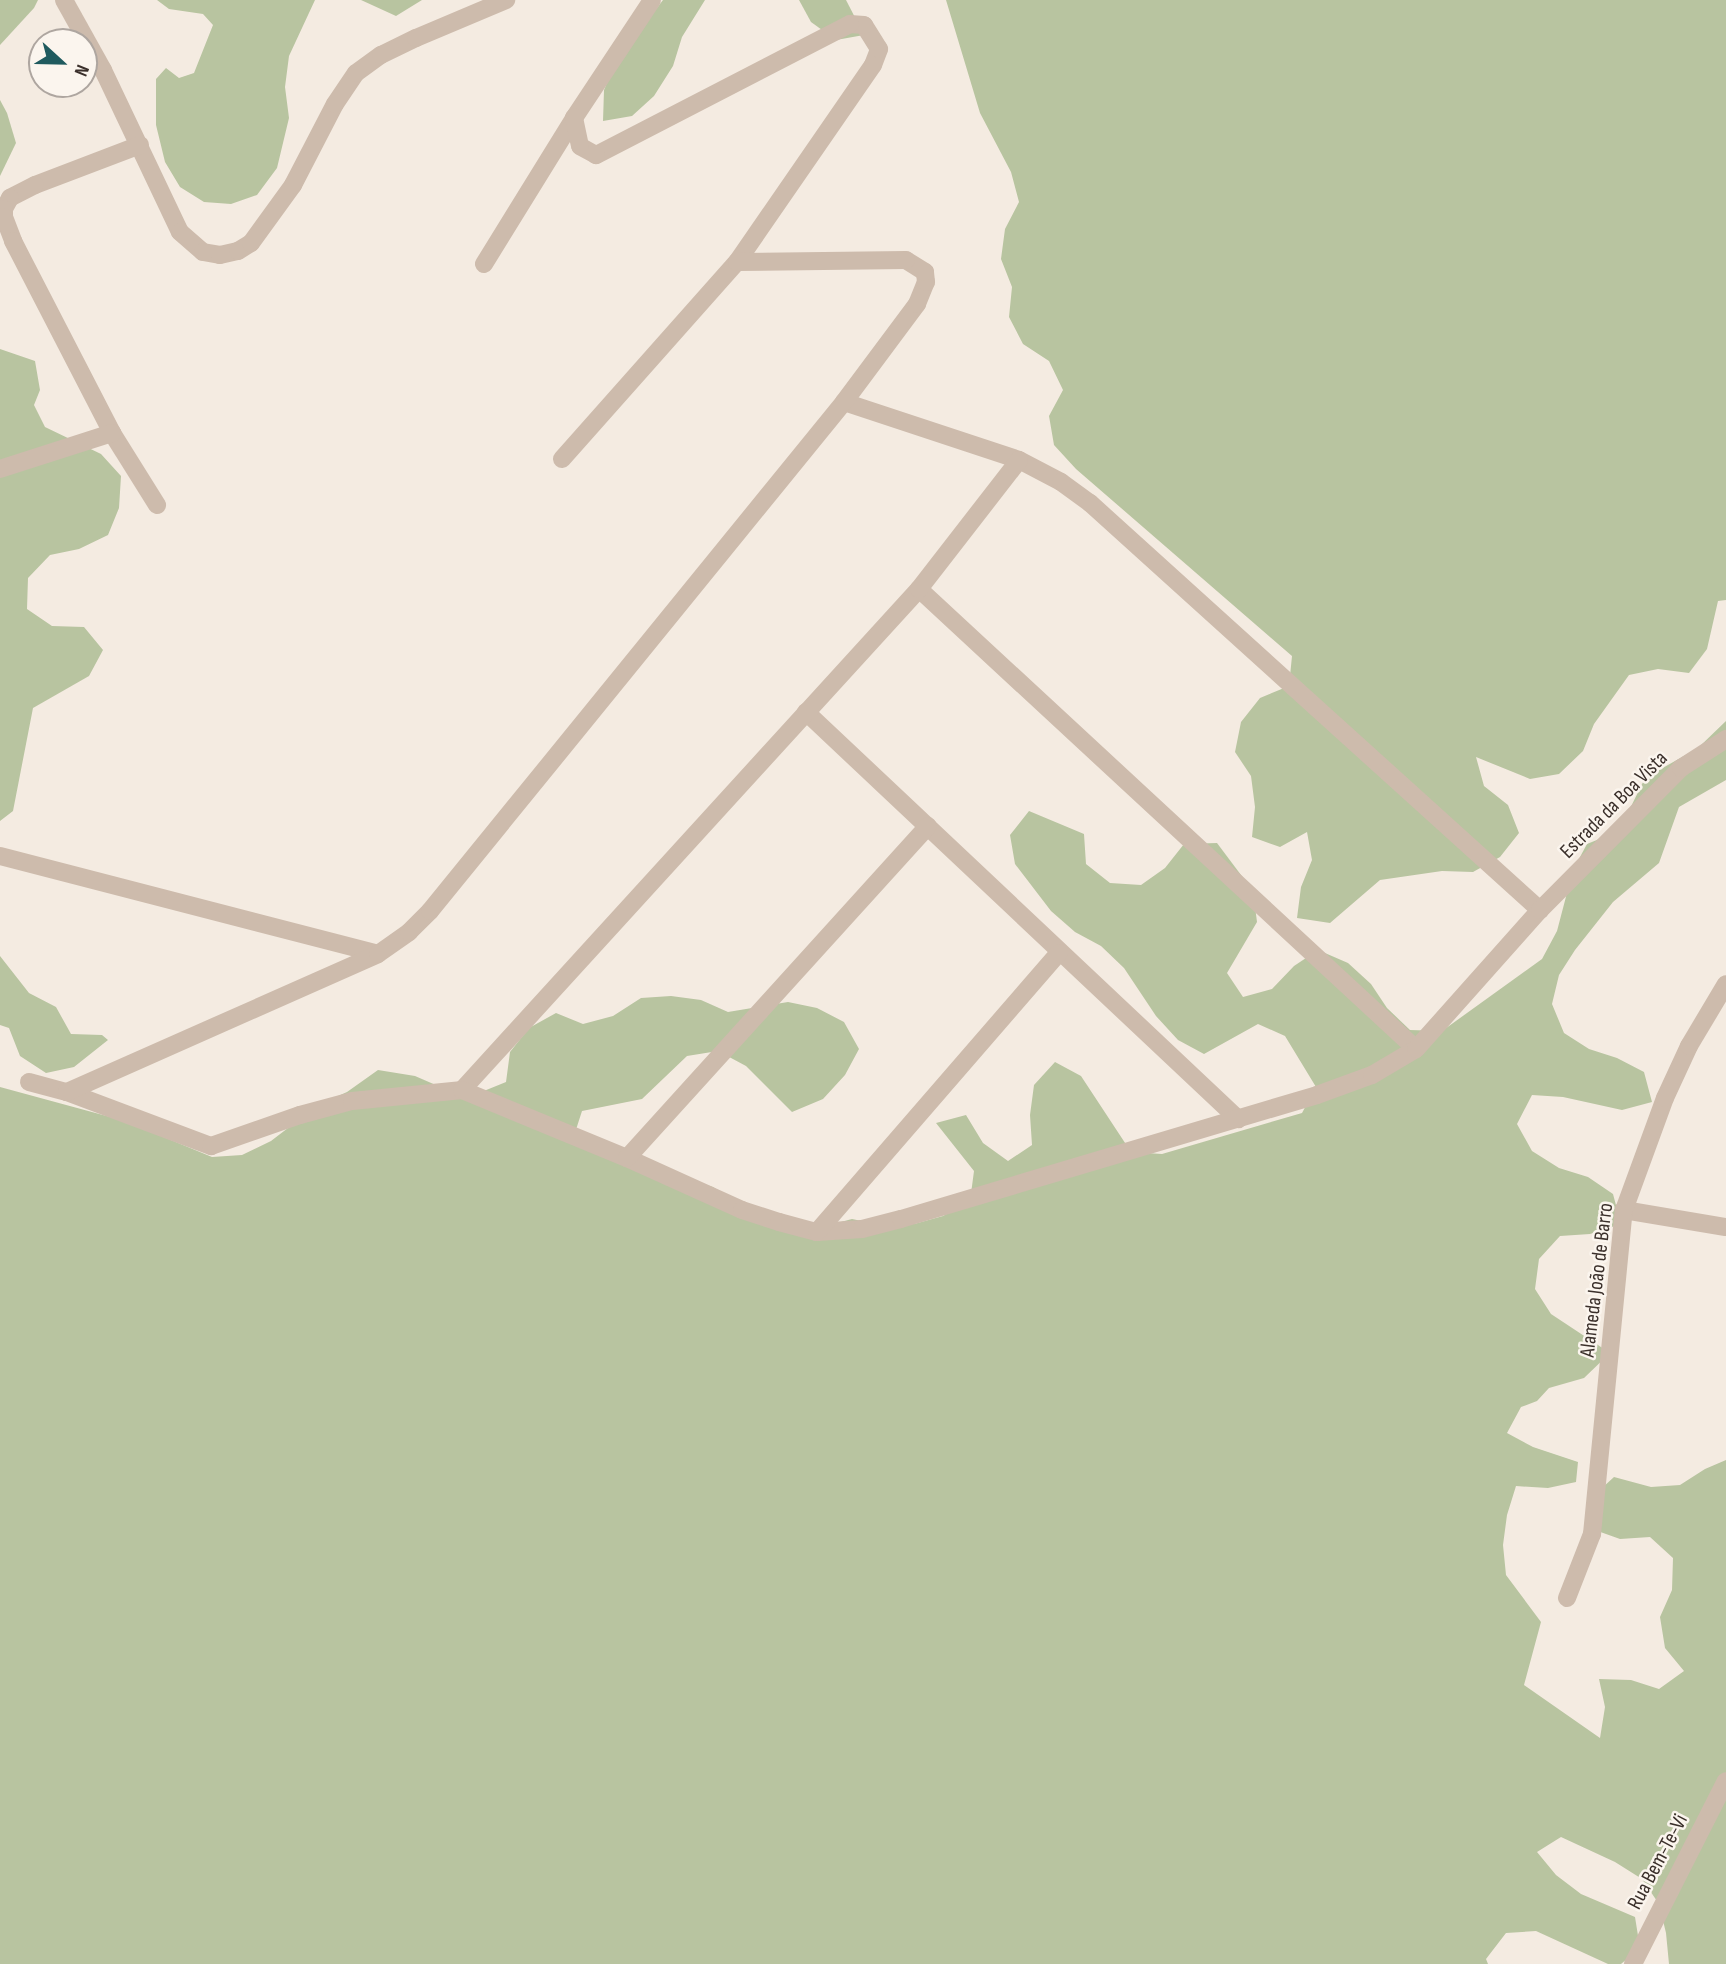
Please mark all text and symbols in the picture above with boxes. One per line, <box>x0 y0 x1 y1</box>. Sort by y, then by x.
north arrow <box>28 28 98 98</box>
text: N <box>69 61 94 79</box>
street label: Estrada da Boa Vista <box>1555 746 1673 864</box>
street label: Alameda João de Barro <box>1575 1202 1619 1358</box>
street label: Rua Bem-Te-Vi <box>1622 1810 1694 1914</box>

